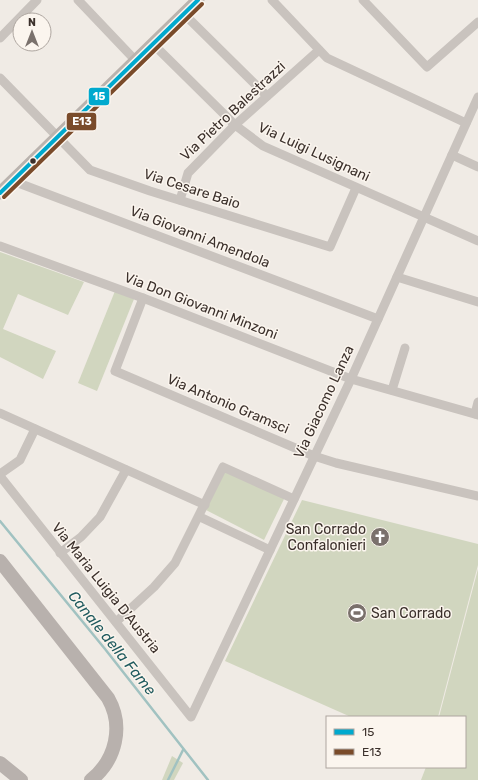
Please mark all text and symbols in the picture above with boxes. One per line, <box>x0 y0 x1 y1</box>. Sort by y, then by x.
north arrow <box>12 12 52 52</box>
text: N <box>28 16 36 29</box>
street label: Via Pietro Balestrazzi <box>177 58 289 164</box>
line badge: 15 <box>88 87 110 106</box>
text: 15 <box>93 90 105 103</box>
line badge: E13 <box>66 112 97 131</box>
text: E13 <box>72 115 92 128</box>
street label: Via Luigi Lusignani <box>255 119 373 185</box>
unlabelled marker <box>28 156 38 166</box>
street label: Via Cesare Baio <box>142 165 242 213</box>
street label: Via Giovanni Amendola <box>128 202 272 272</box>
street label: Via Don Giovanni Minzoni <box>122 269 280 343</box>
street label: Via Giacomo Lanza <box>290 343 358 461</box>
street label: Via Antonio Gramsci <box>164 371 292 437</box>
street label: Via Maria Luigia D'Austria <box>48 519 164 657</box>
place label: San Corrado Confalonieri <box>286 521 366 554</box>
church icon: San Corrado Confalonieri <box>369 526 391 548</box>
water label: Canale della Fame <box>64 587 160 699</box>
sports icon: San Corrado <box>346 602 368 624</box>
place label: San Corrado <box>371 605 451 622</box>
legend <box>326 716 466 768</box>
text: 15 <box>362 725 374 739</box>
text: E13 <box>362 745 382 759</box>

